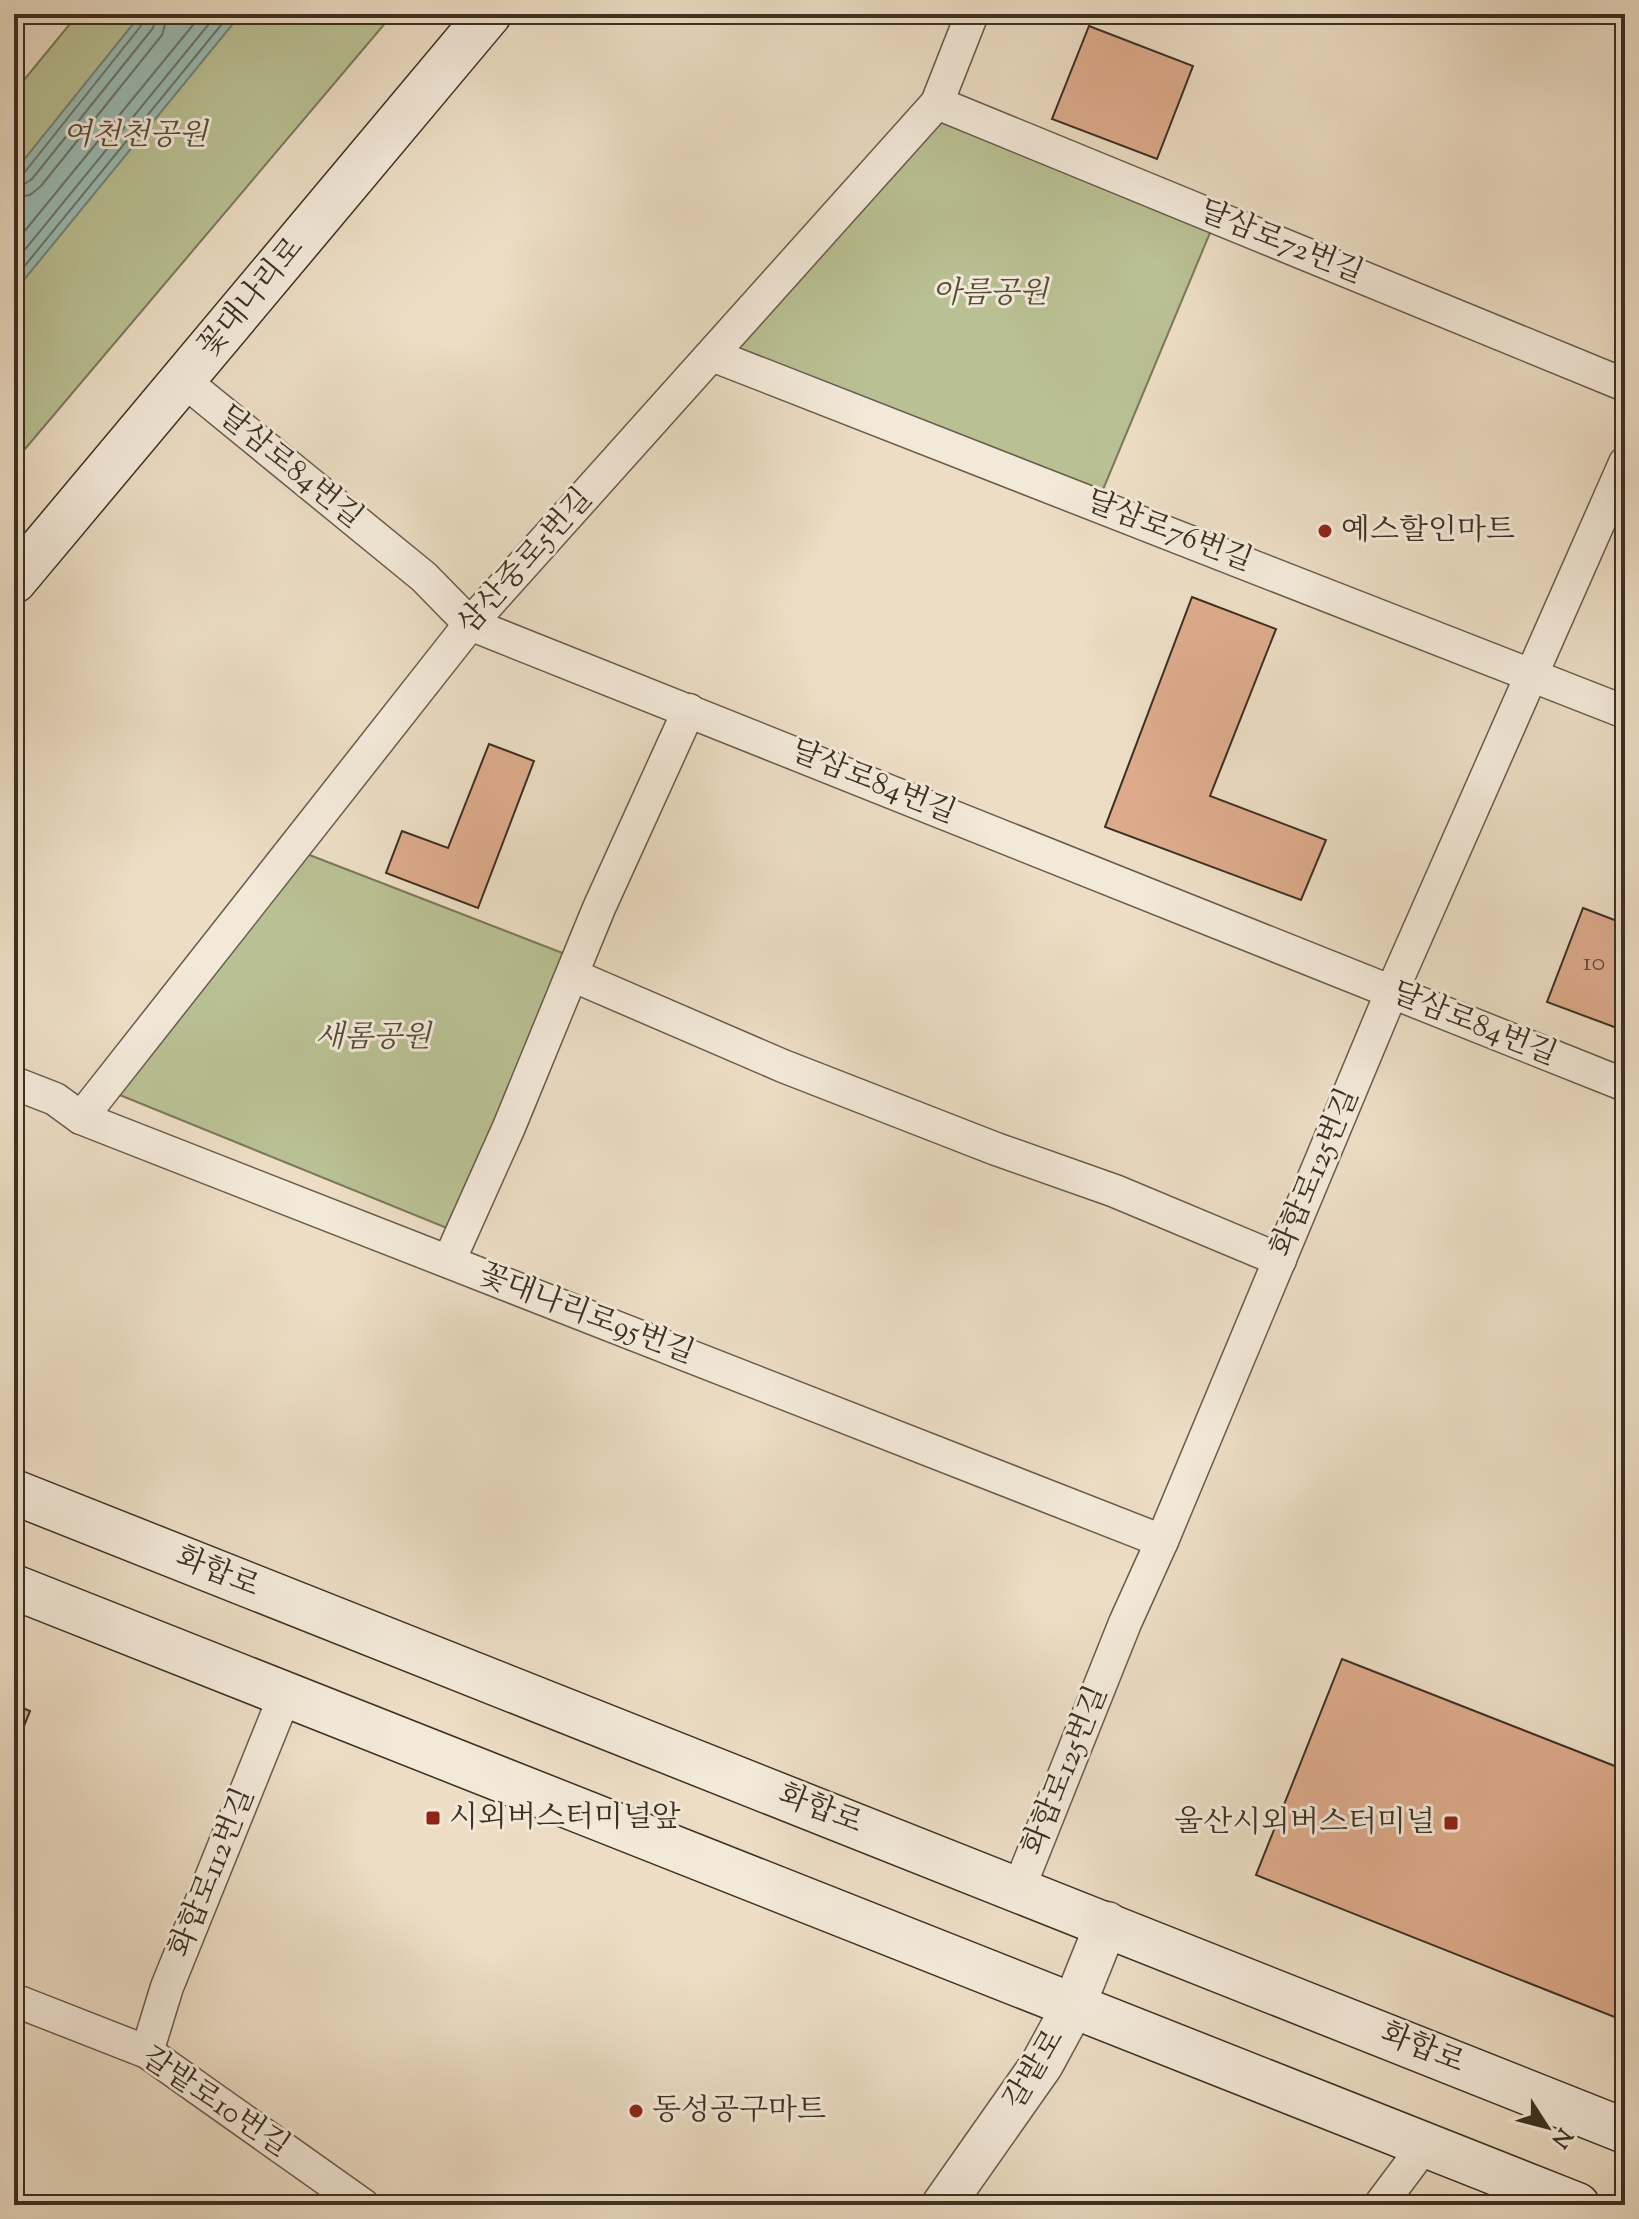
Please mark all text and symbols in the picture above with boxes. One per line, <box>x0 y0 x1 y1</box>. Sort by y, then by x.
park label: 여천천공원 <box>63 115 209 158</box>
street label: 달삼로72번길 <box>1192 191 1370 295</box>
street label: 꽃대나리로 <box>189 229 315 367</box>
park label: 아름공원 <box>932 273 1050 316</box>
street label: 달삼로84번길 <box>209 396 371 540</box>
street label: 삼산중로5번길 <box>448 479 604 645</box>
street label: 달삼로76번길 <box>1080 481 1258 583</box>
place label: 예스할인마트 <box>1341 510 1515 553</box>
marker: 예스할인마트 <box>1316 522 1334 540</box>
street label: 달삼로84번길 <box>784 730 962 836</box>
house number: 10 <box>1583 945 1605 982</box>
street label: 달삼로84번길 <box>1385 972 1563 1078</box>
park label: 새롬공원 <box>315 1017 433 1060</box>
street label: 화합로125번길 <box>1261 1082 1371 1264</box>
street label: 꽃대나리로95번길 <box>472 1254 700 1376</box>
street label: 화합로 <box>169 1537 265 1609</box>
street label: 화합로125번길 <box>1012 1680 1120 1862</box>
street label: 화합로 <box>772 1774 868 1846</box>
street label: 화합로112번길 <box>159 1782 267 1964</box>
place label: 시외버스터미널앞 <box>449 1797 681 1840</box>
place label: 울산시외버스터미널 <box>1174 1802 1435 1845</box>
marker: 시외버스터미널앞 <box>424 1809 442 1827</box>
marker: 울산시외버스터미널 <box>1442 1814 1460 1832</box>
street label: 화합로 <box>1374 2013 1470 2085</box>
street label: 갈밭로 <box>994 2022 1076 2118</box>
street label: 갈밭로10번길 <box>132 2037 298 2169</box>
north arrow <box>1507 2087 1587 2167</box>
place label: 동성공구마트 <box>652 2090 826 2133</box>
marker: 동성공구마트 <box>627 2102 645 2120</box>
text: N <box>1542 2120 1579 2154</box>

